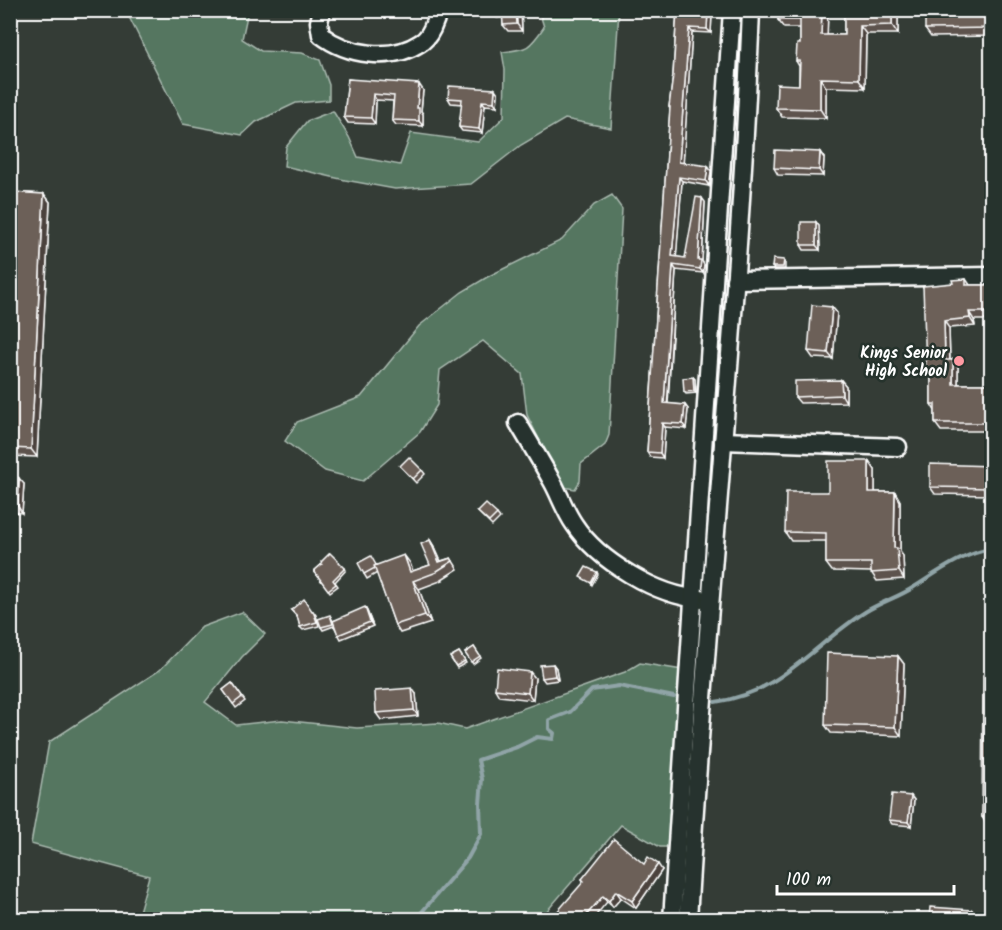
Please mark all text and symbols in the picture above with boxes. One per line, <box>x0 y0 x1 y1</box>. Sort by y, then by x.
place label: Kings Senior High School <box>860 341 948 384</box>
marker: Kings Senior High School <box>952 354 966 368</box>
scale bar <box>777 858 954 896</box>
text: 100 m <box>786 866 831 895</box>

